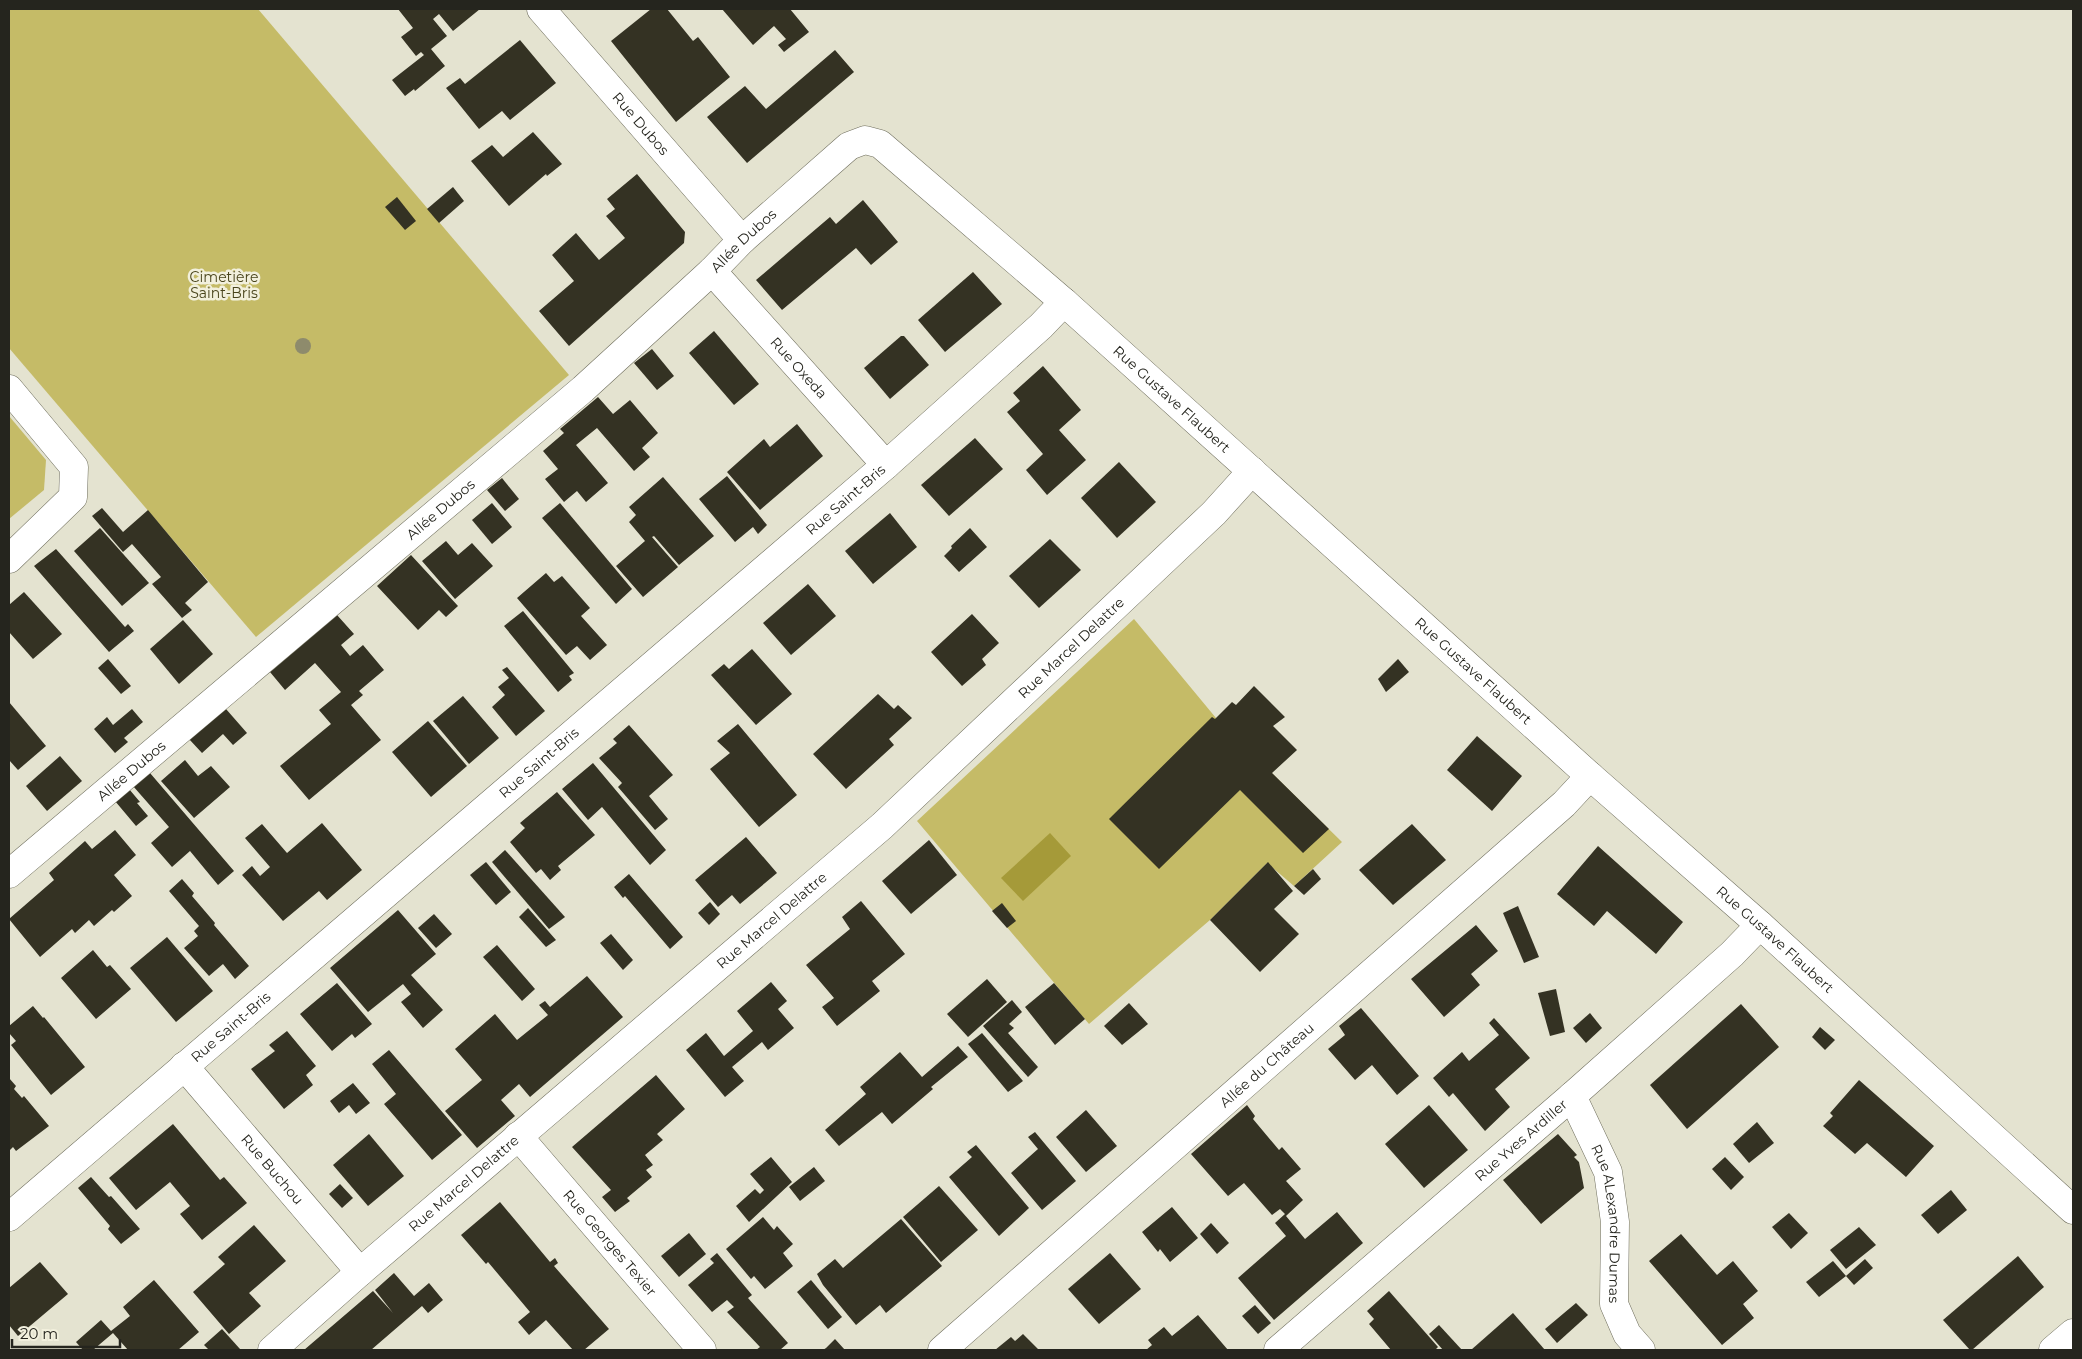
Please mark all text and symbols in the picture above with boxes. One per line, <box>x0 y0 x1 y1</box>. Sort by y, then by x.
street label: Rue Dubos <box>608 88 673 159</box>
street label: Allée Dubos <box>707 205 780 276</box>
park label: Cimetière Saint-Bris <box>190 268 258 302</box>
street label: Rue Oxeda <box>766 333 831 402</box>
street label: Rue Gustave Flaubert <box>1109 342 1234 457</box>
street label: Rue Saint-Bris <box>802 460 889 539</box>
street label: Allée Dubos <box>403 475 479 543</box>
street label: Rue Marcel Delattre <box>1014 593 1128 702</box>
street label: Rue Gustave Flaubert <box>1411 613 1536 729</box>
street label: Rue Saint-Bris <box>495 723 583 802</box>
street label: Allée Dubos <box>93 737 169 805</box>
street label: Rue Marcel Delattre <box>713 868 831 973</box>
street label: Rue Gustave Flaubert <box>1713 882 1838 997</box>
street label: Rue Saint-Bris <box>187 988 274 1066</box>
street label: Allée du Château <box>1216 1019 1318 1111</box>
street label: Rue Yves Ardiller <box>1471 1095 1571 1185</box>
street label: Rue Buchou <box>237 1130 307 1208</box>
street label: Rue Marcel Delattre <box>405 1131 523 1236</box>
street label: Rue ALexandre Dumas <box>1587 1141 1624 1303</box>
street label: Rue Georges Texier <box>559 1186 661 1300</box>
scale bar <box>12 1316 120 1348</box>
text: 20 m <box>20 1324 58 1343</box>

